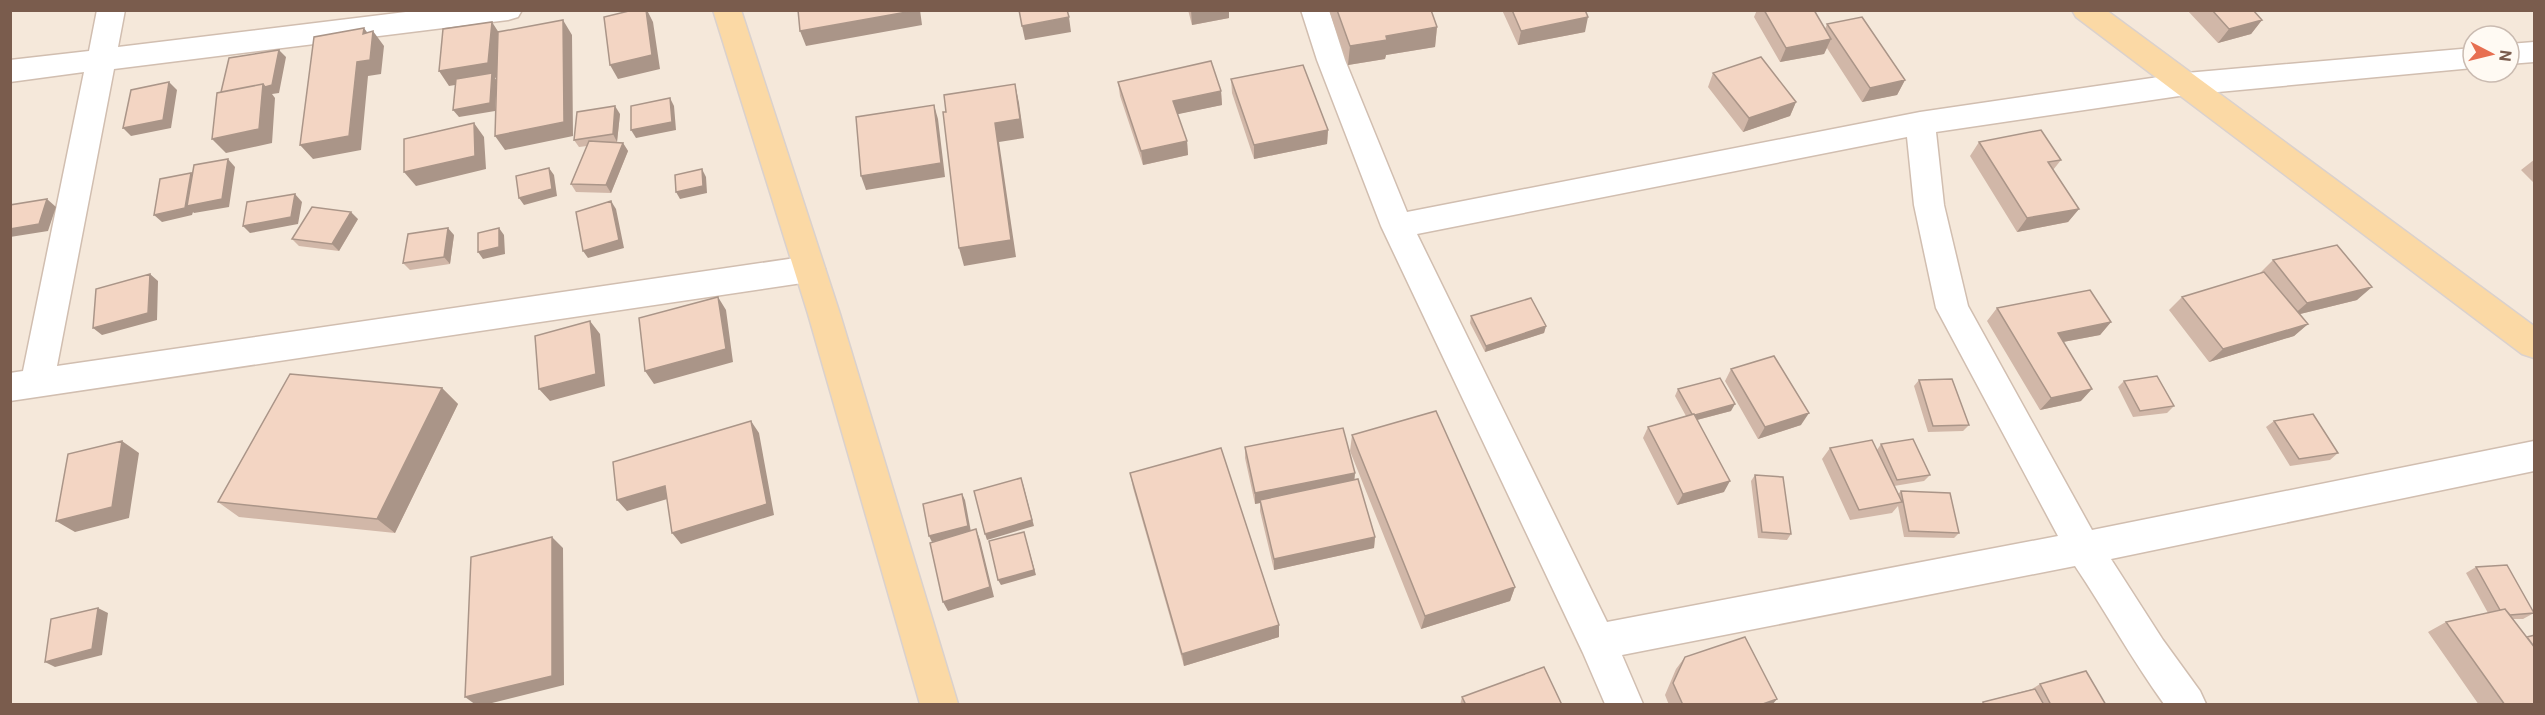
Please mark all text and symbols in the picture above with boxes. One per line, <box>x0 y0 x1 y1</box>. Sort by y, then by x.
north arrow <box>2461 24 2521 84</box>
text: N <box>2495 49 2516 63</box>

